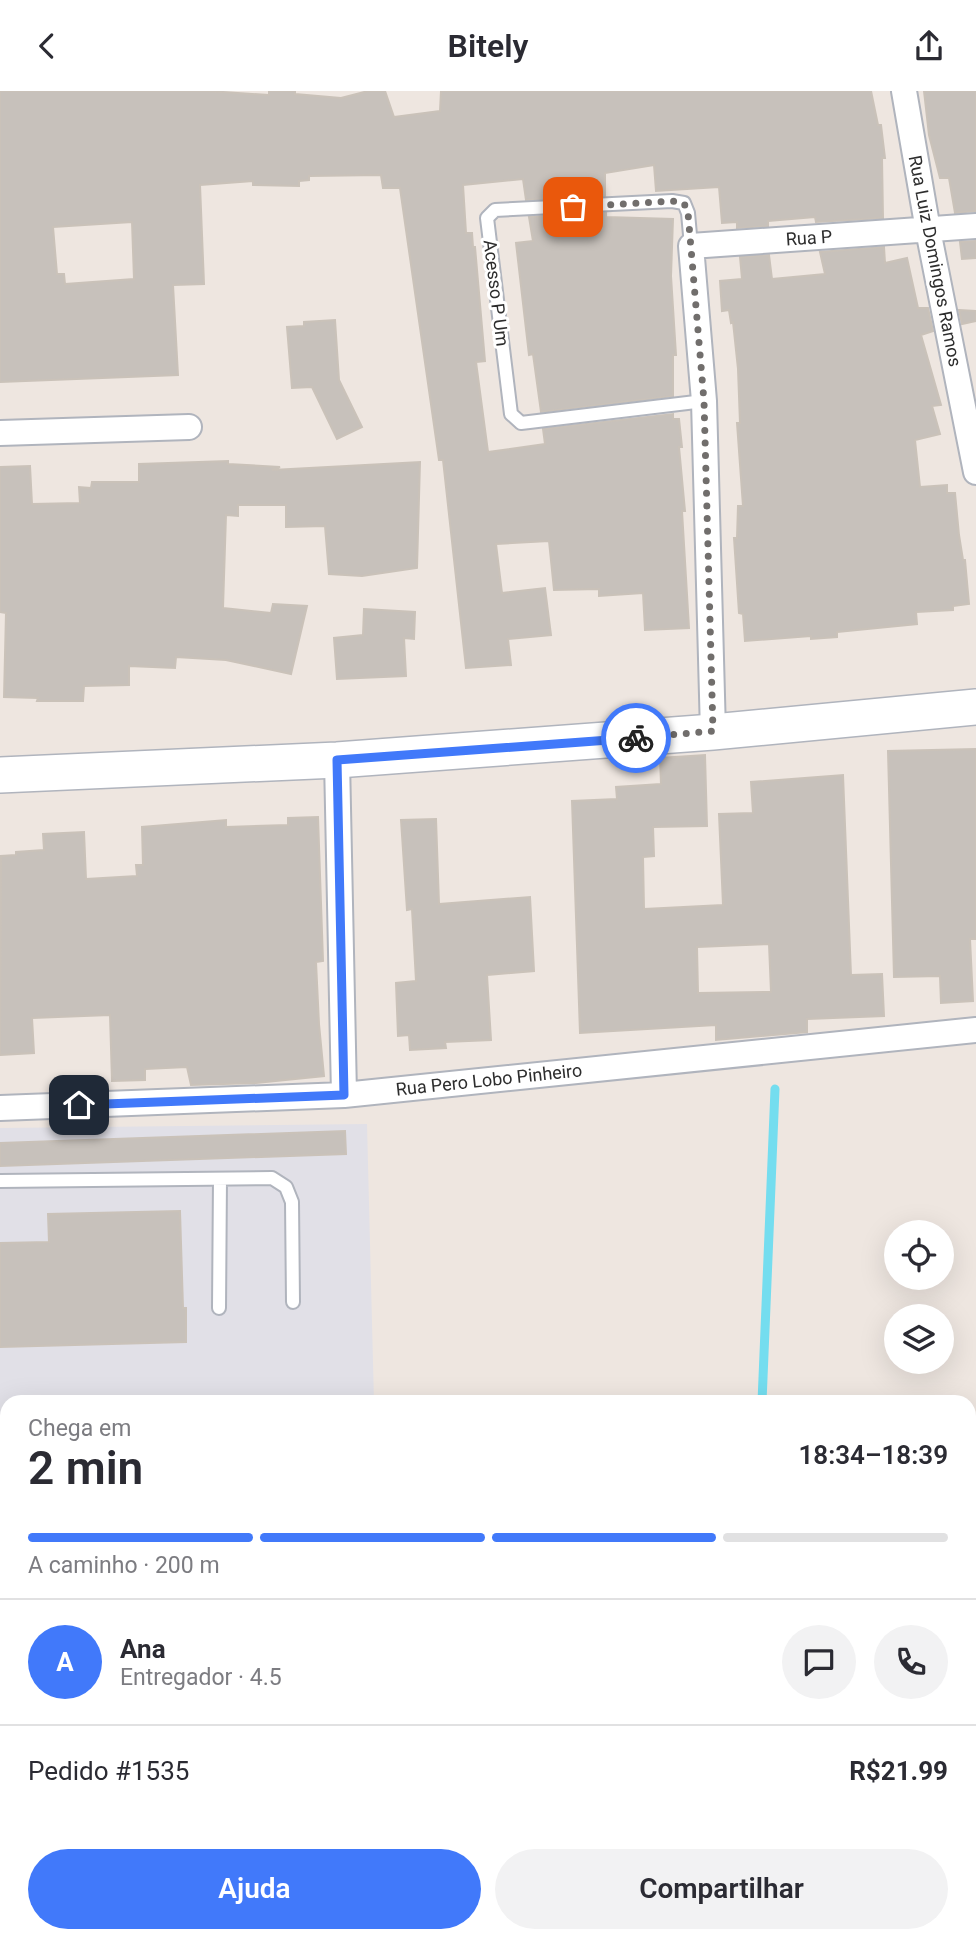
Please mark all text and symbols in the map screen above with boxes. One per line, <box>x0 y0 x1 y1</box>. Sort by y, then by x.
icon: back <box>28 27 66 65</box>
text: Bitely <box>448 27 528 65</box>
icon: share <box>910 27 948 65</box>
street label: Rua Luiz Domingos Ramos <box>905 153 966 368</box>
pin <box>543 177 603 237</box>
icon: bag <box>554 188 592 226</box>
street label: Rua P <box>785 225 833 250</box>
street label: Acesso P Um <box>480 238 513 347</box>
courier <box>601 703 671 773</box>
icon: bike <box>617 719 655 757</box>
street label: Rua Pero Lobo Pinheiro <box>395 1059 583 1100</box>
pin <box>49 1075 109 1135</box>
icon: home <box>60 1086 98 1124</box>
map controls <box>884 1220 954 1374</box>
button: locate <box>884 1220 954 1290</box>
button: layers <box>884 1304 954 1374</box>
text: Chega em <box>28 1415 131 1442</box>
text: 18:34–18:39 <box>798 1440 948 1470</box>
text: 2 min <box>28 1441 143 1495</box>
text: A caminho · 200 m <box>28 1552 220 1579</box>
button: chat <box>782 1625 856 1699</box>
button: phone <box>874 1625 948 1699</box>
text: Ana <box>120 1634 166 1664</box>
text: A <box>56 1647 74 1677</box>
text: Entregador · 4.5 <box>120 1664 282 1691</box>
text: Pedido #1535 <box>28 1756 189 1786</box>
text: R$21.99 <box>849 1756 948 1786</box>
button: Ajuda <box>28 1849 481 1929</box>
button: Compartilhar <box>495 1849 948 1929</box>

